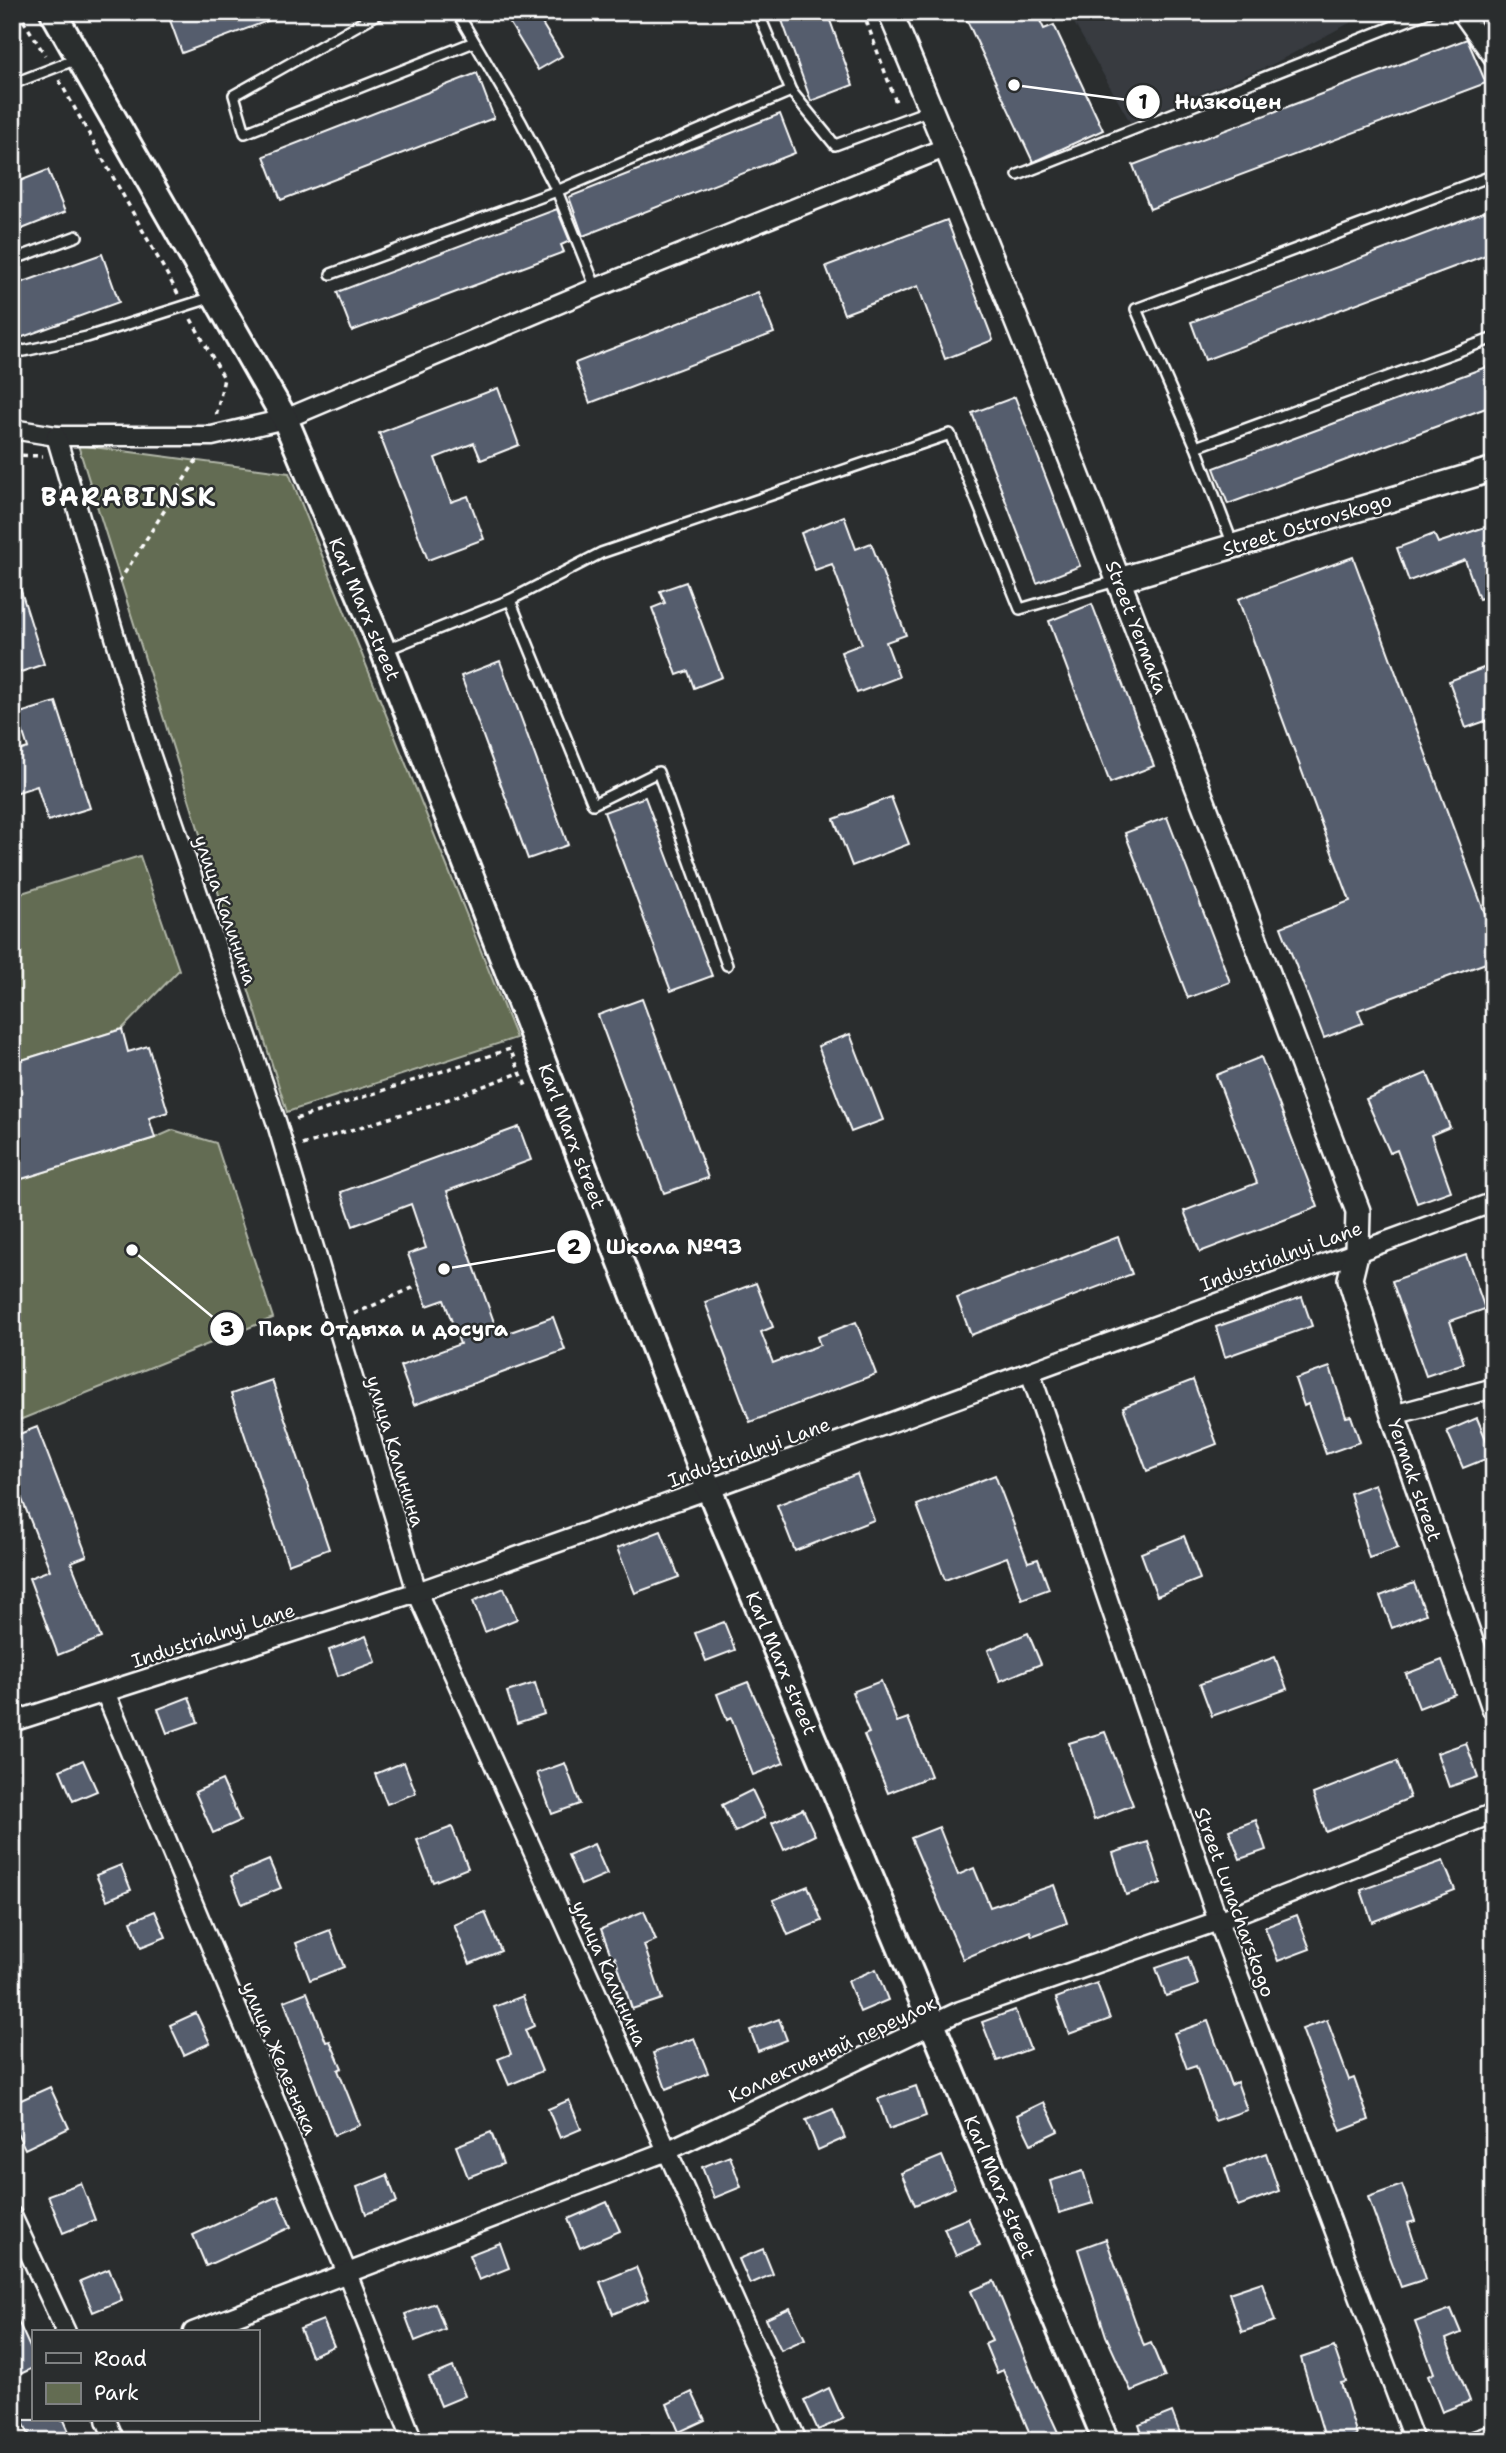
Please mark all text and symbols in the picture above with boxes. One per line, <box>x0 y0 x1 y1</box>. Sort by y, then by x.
callout: Низкоцен <box>1126 81 1296 123</box>
text: 1 <box>1138 88 1148 116</box>
text: Низкоцен <box>1174 88 1282 116</box>
district label: BARABINSK <box>41 479 217 514</box>
street label: Street Ostrovskogo <box>1219 487 1395 562</box>
street label: Karl Marx street <box>323 534 406 685</box>
street label: Street Yermaka <box>1100 557 1174 698</box>
street label: улица Калинина <box>188 832 263 989</box>
street label: Karl Marx street <box>532 1060 611 1212</box>
street label: Industrialnyi Lane <box>1197 1216 1365 1297</box>
callout: Школа №93 <box>557 1226 757 1268</box>
text: 2 <box>567 1233 582 1261</box>
text: Школа №93 <box>606 1233 742 1261</box>
callout: Парк Отдыха и досуга <box>209 1308 522 1350</box>
text: 3 <box>220 1315 234 1343</box>
text: Парк Отдыха и досуга <box>258 1315 509 1343</box>
street label: улица Калинина <box>361 1372 430 1530</box>
street label: Industrialnyi Lane <box>665 1412 833 1493</box>
street label: Yermak street <box>1382 1415 1447 1545</box>
street label: Karl Marx street <box>740 1588 823 1739</box>
street label: Industrialnyi Lane <box>128 1597 298 1674</box>
street label: Street Lunacharskogo <box>1189 1804 1281 2001</box>
street label: улица Калинина <box>566 1896 653 2050</box>
street label: улица Железняка <box>236 1978 323 2139</box>
street label: Коллективный переулок <box>724 1990 940 2109</box>
street label: Karl Marx street <box>958 2112 1041 2263</box>
legend <box>32 2330 259 2422</box>
text: Road <box>94 2345 147 2373</box>
text: Park <box>94 2379 139 2407</box>

